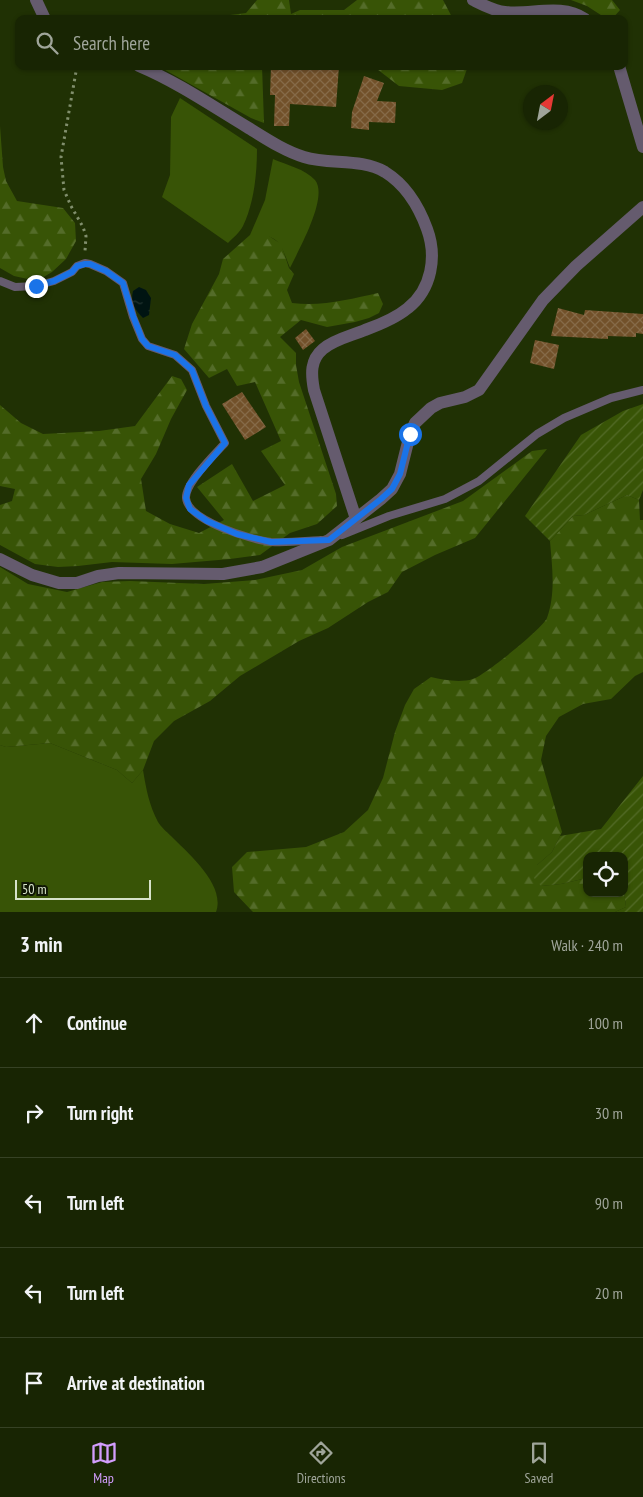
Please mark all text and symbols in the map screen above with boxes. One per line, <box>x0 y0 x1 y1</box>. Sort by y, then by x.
search box <box>15 15 628 70</box>
icon: search <box>33 29 61 57</box>
text: Search here <box>73 31 150 55</box>
north arrow <box>523 85 568 130</box>
route end <box>25 275 48 298</box>
route start <box>399 423 422 446</box>
map controls <box>583 852 628 897</box>
button: locate <box>583 852 628 897</box>
scale bar <box>15 877 151 900</box>
text: 50 m <box>22 880 47 898</box>
text: 3 min <box>20 931 62 958</box>
text: Walk · 240 m <box>551 935 623 955</box>
icon: ahead <box>20 1009 48 1037</box>
text: Continue <box>67 1011 127 1035</box>
text: 100 m <box>588 1013 623 1033</box>
icon: right <box>20 1099 48 1127</box>
text: Turn right <box>67 1101 133 1125</box>
text: 30 m <box>595 1103 623 1123</box>
icon: left <box>20 1189 48 1217</box>
text: Turn left <box>67 1191 124 1215</box>
text: 90 m <box>595 1193 623 1213</box>
icon: left <box>20 1279 48 1307</box>
text: Turn left <box>67 1281 124 1305</box>
text: 20 m <box>595 1283 623 1303</box>
icon: arrive <box>20 1369 48 1397</box>
text: Arrive at destination <box>67 1371 205 1395</box>
tab: Map <box>90 1439 118 1487</box>
tab: Directions <box>297 1439 345 1487</box>
tab: Saved <box>525 1439 553 1487</box>

